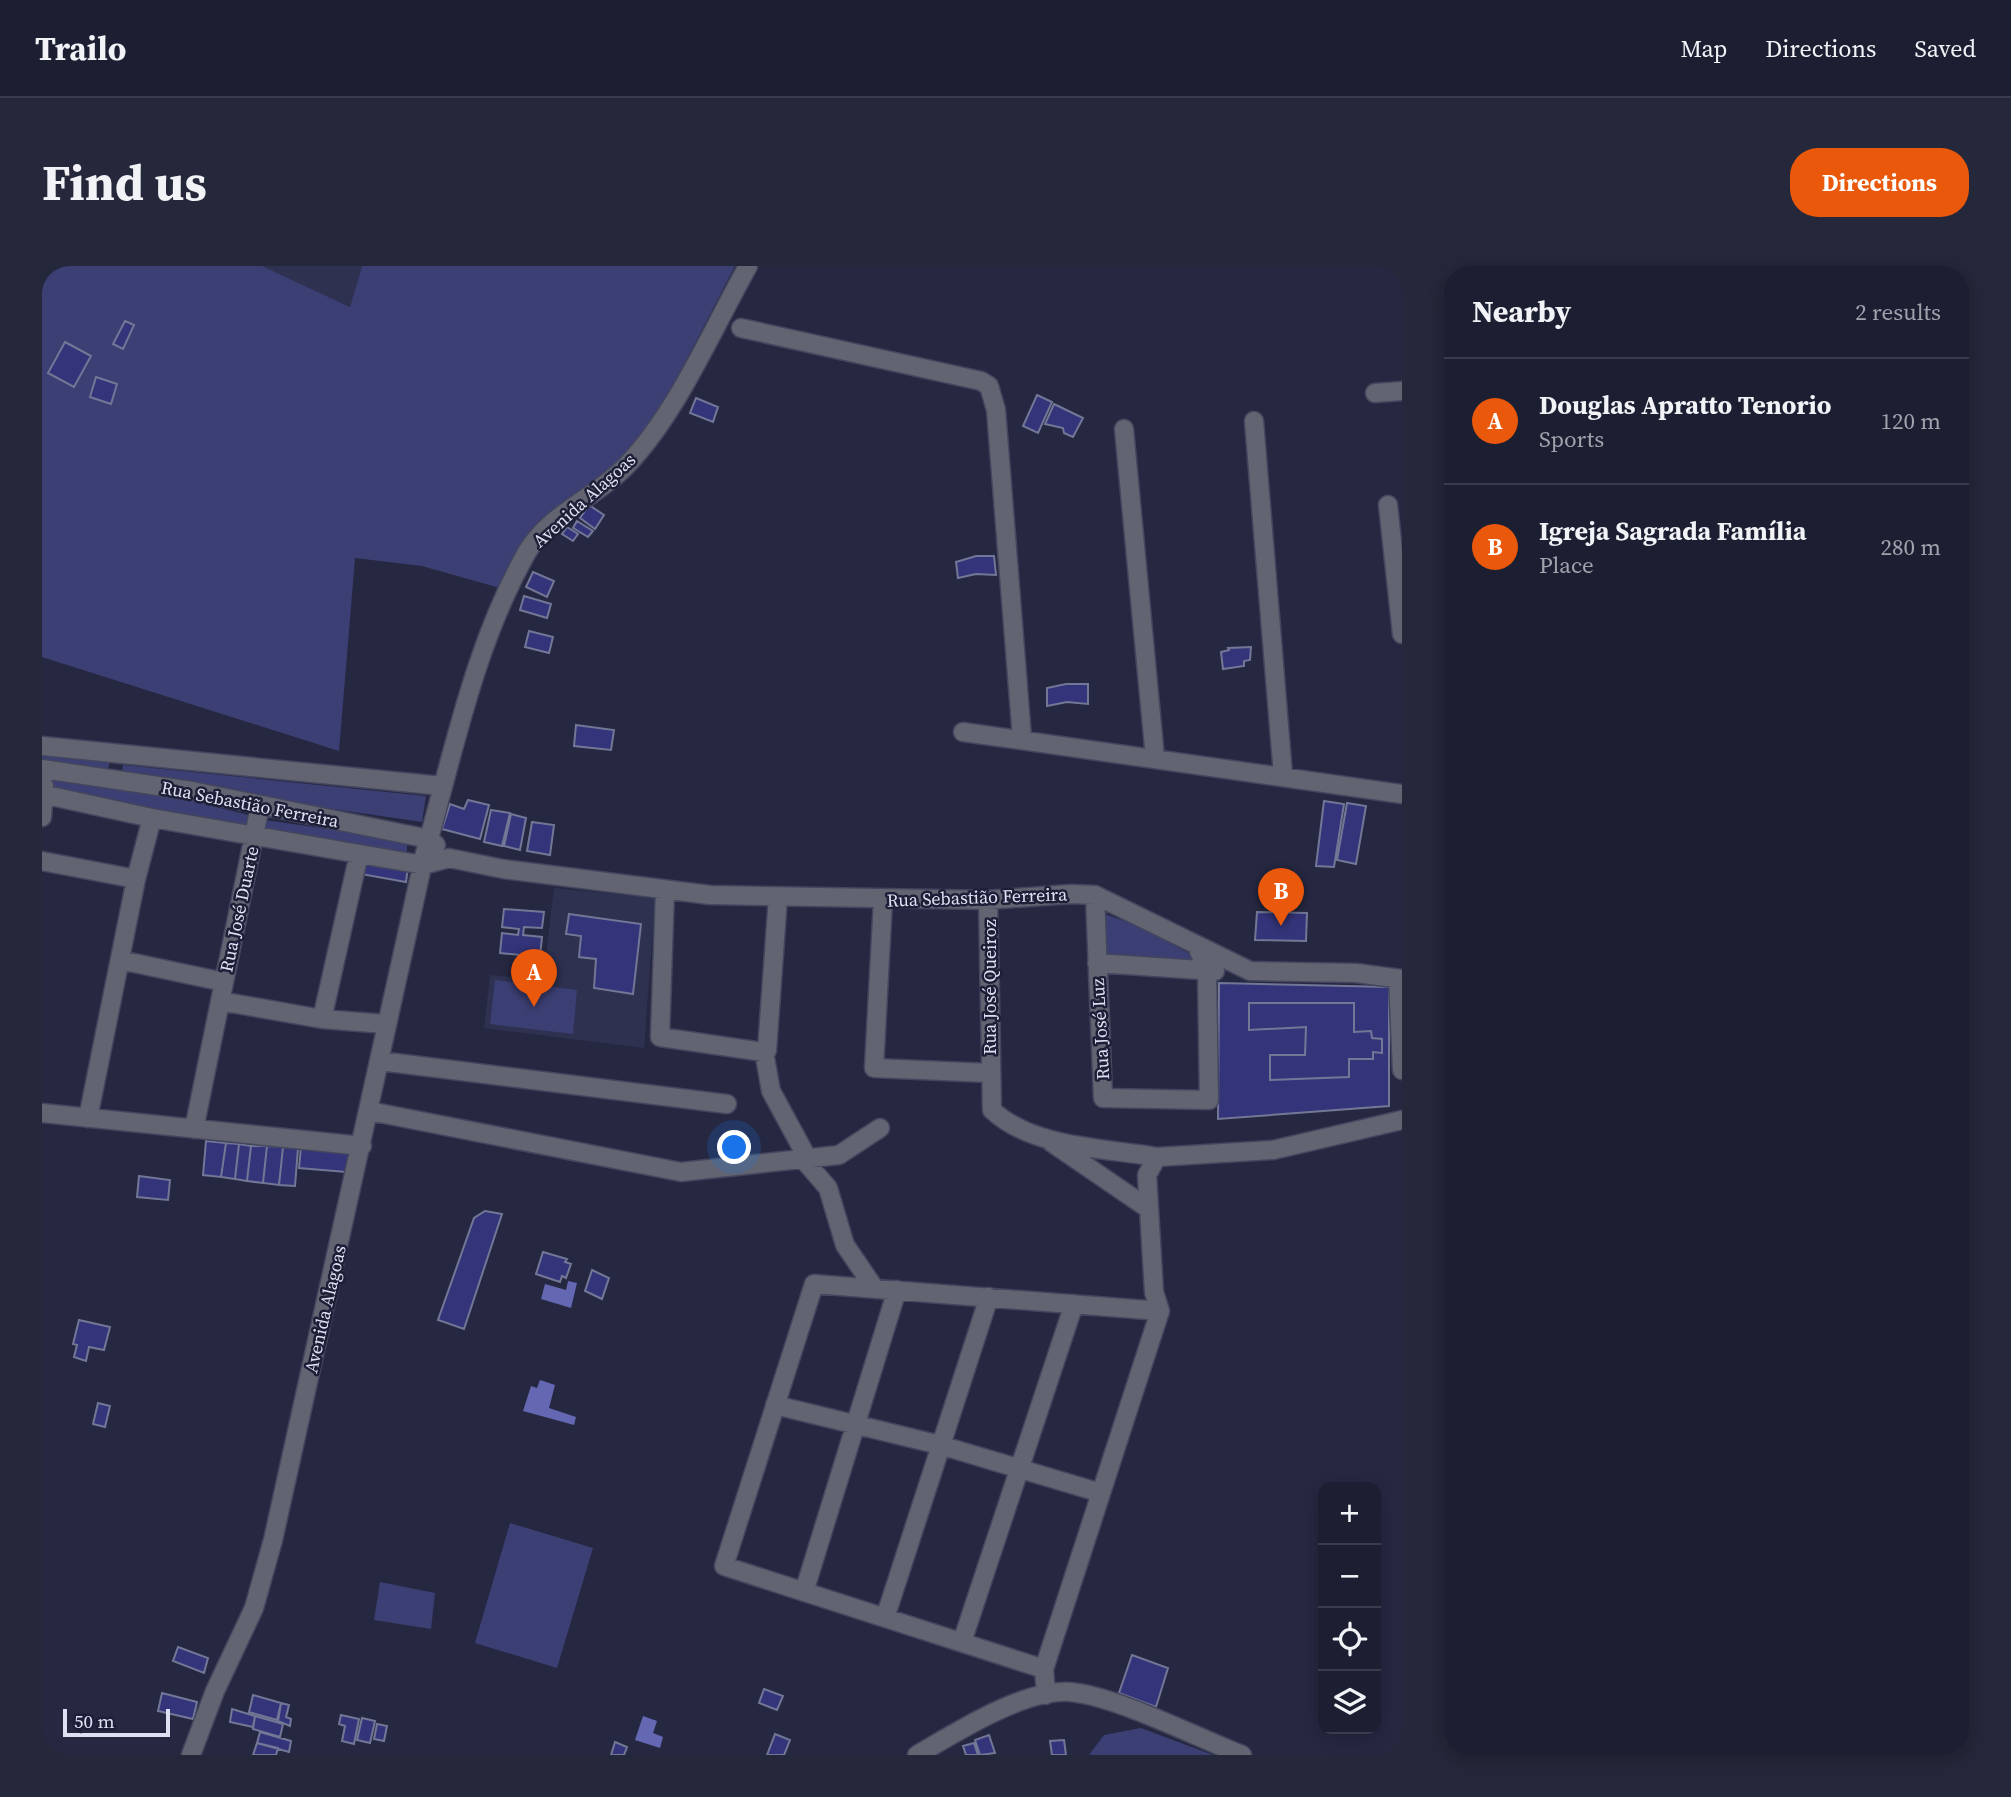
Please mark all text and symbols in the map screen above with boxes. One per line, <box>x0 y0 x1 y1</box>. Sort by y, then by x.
text: Trailo <box>35 26 127 71</box>
text: Map <box>1680 32 1727 65</box>
text: Directions <box>1765 32 1876 65</box>
text: Saved <box>1914 32 1976 65</box>
button: Directions <box>1790 148 1969 217</box>
text: Find us <box>42 149 207 216</box>
text: Nearby <box>1472 291 1571 332</box>
text: 2 results <box>1855 296 1941 328</box>
text: Douglas Apratto Tenorio <box>1539 387 1831 423</box>
text: A <box>1487 405 1503 437</box>
text: 120 m <box>1880 405 1941 437</box>
text: Sports <box>1539 423 1604 455</box>
street label: Avenida Alagoas <box>527 447 641 553</box>
text: Igreja Sagrada Família <box>1539 513 1807 549</box>
text: B <box>1488 531 1502 563</box>
text: 280 m <box>1880 531 1941 563</box>
text: Place <box>1539 549 1594 581</box>
street label: Rua Sebastião Ferreira <box>159 775 342 834</box>
street label: Rua José Duarte <box>213 844 265 974</box>
pin: B <box>1258 868 1304 926</box>
street label: Rua Sebastião Ferreira <box>886 881 1068 913</box>
street label: Rua José Queiroz <box>977 919 1002 1055</box>
pin: A <box>511 949 557 1007</box>
street label: Rua José Luz <box>1085 978 1115 1080</box>
your location <box>717 1130 751 1164</box>
street label: Avenida Alagoas <box>298 1242 352 1375</box>
map controls <box>1318 1482 1381 1734</box>
button: + <box>1318 1482 1381 1545</box>
button: − <box>1318 1545 1381 1608</box>
button: locate <box>1318 1608 1381 1671</box>
button: layers <box>1318 1671 1381 1734</box>
scale bar <box>63 1706 170 1738</box>
text: 50 m <box>74 1708 115 1734</box>

